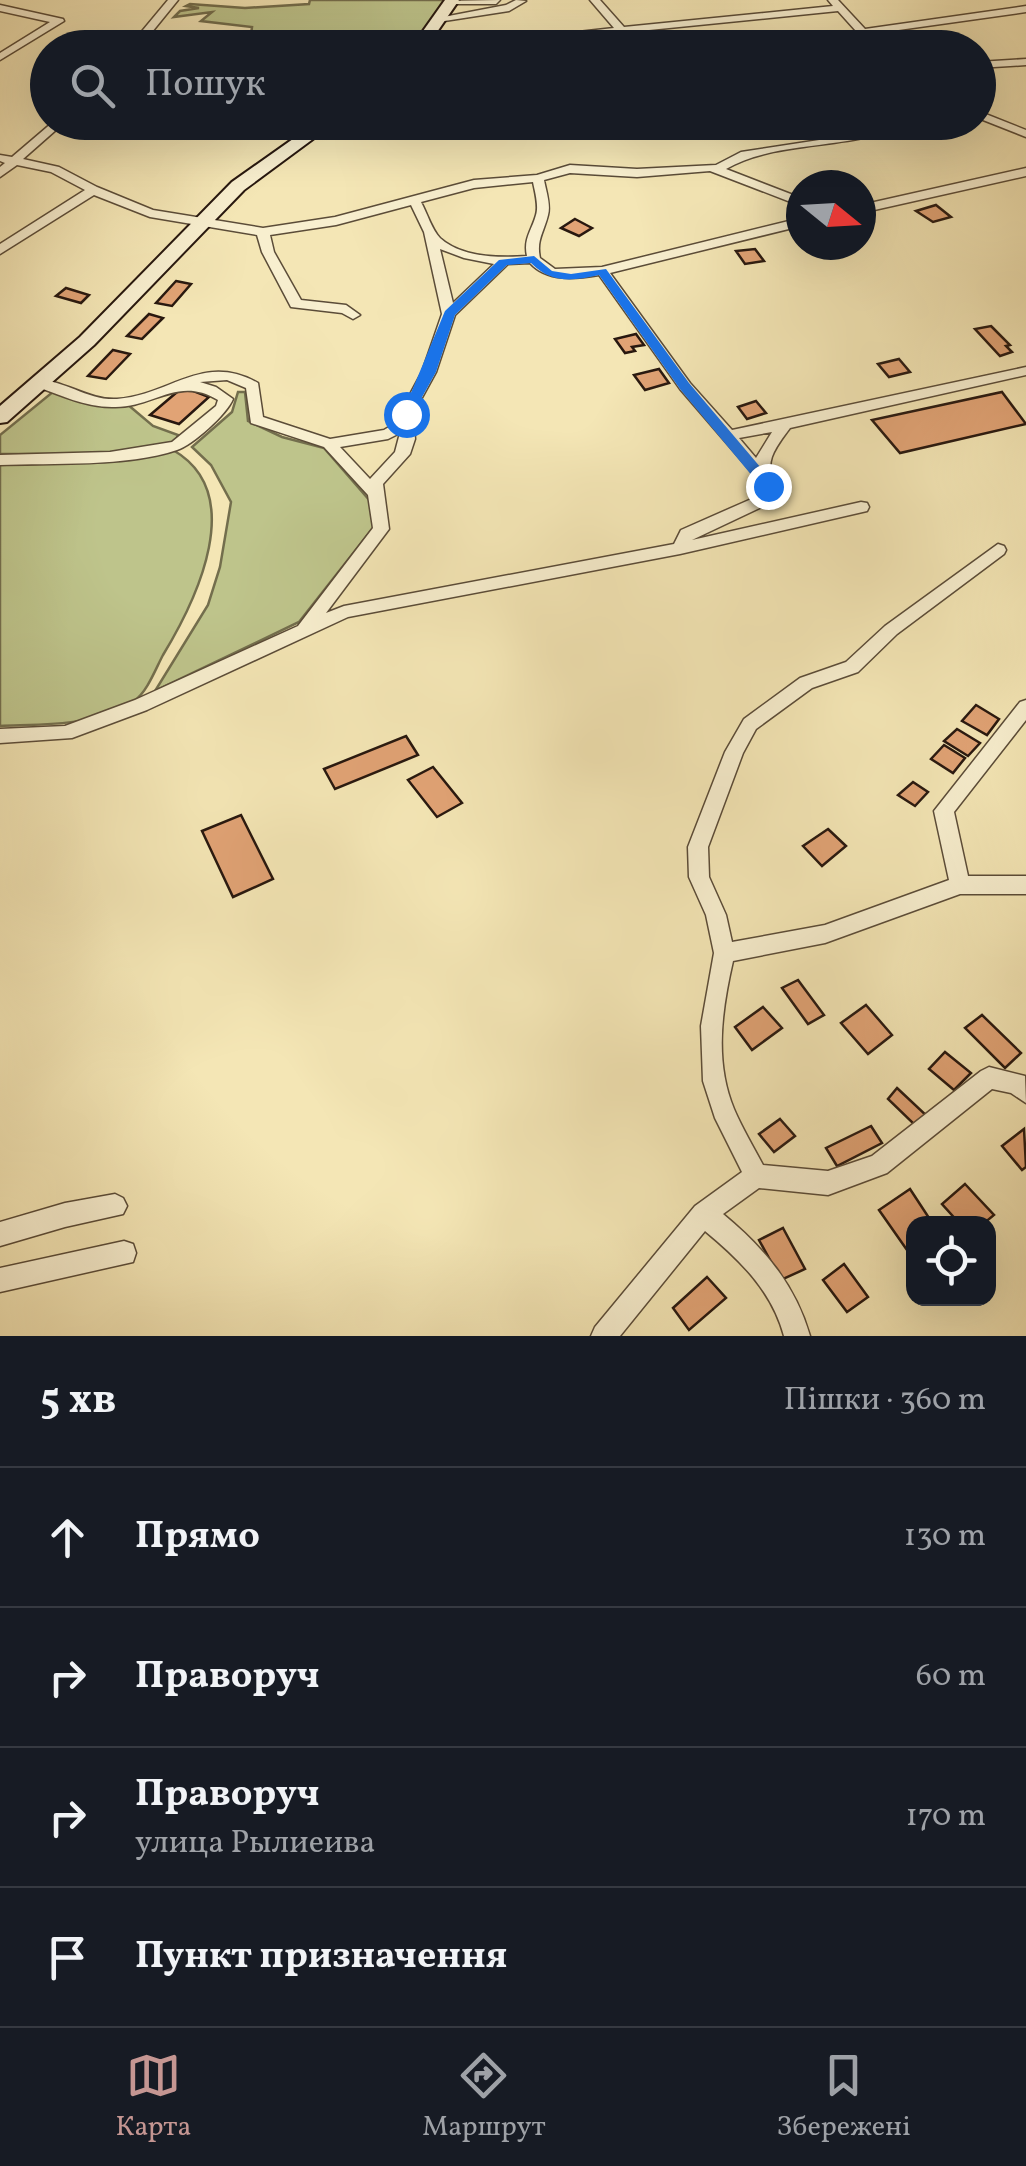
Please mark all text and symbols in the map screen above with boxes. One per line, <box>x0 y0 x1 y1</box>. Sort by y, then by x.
search box <box>30 30 996 140</box>
icon: search <box>65 58 120 113</box>
text: Пошук <box>145 59 265 112</box>
north arrow <box>786 170 876 260</box>
route start <box>384 392 430 438</box>
route end <box>746 464 792 510</box>
map controls <box>906 1216 996 1306</box>
button: locate <box>906 1216 996 1306</box>
text: 5 хв <box>40 1372 116 1431</box>
text: Пішки · 360 m <box>784 1379 986 1423</box>
icon: ahead <box>40 1510 95 1565</box>
text: Прямо <box>135 1511 260 1564</box>
text: 130 m <box>904 1515 986 1559</box>
icon: right <box>40 1650 95 1705</box>
text: Праворуч <box>135 1651 320 1704</box>
text: 60 m <box>916 1655 986 1699</box>
text: Праворуч <box>135 1769 320 1822</box>
icon: right <box>40 1790 95 1845</box>
text: 170 m <box>905 1795 986 1839</box>
text: улица Рылиеива <box>135 1822 375 1866</box>
icon: arrive <box>40 1930 95 1985</box>
text: Пункт призначення <box>135 1931 507 1984</box>
tab: Карта <box>115 2048 191 2147</box>
tab: Маршрут <box>422 2048 546 2147</box>
tab: Збережені <box>777 2048 911 2147</box>

